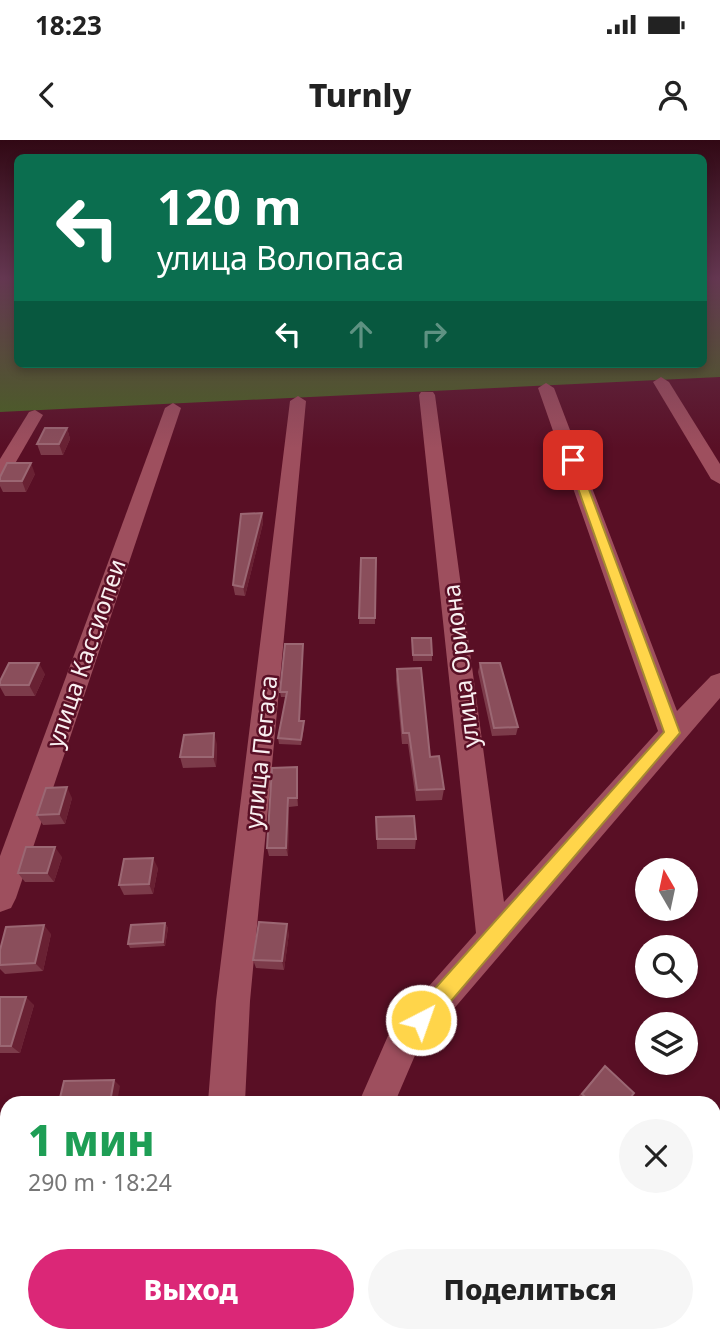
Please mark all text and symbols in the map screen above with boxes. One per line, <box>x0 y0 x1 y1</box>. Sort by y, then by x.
text: 18:23 <box>35 7 102 43</box>
text: Turnly <box>309 73 411 116</box>
icon: back <box>28 76 66 114</box>
icon: person <box>654 76 692 114</box>
text: 120 m <box>157 173 302 239</box>
icon: left <box>42 182 133 273</box>
text: улица Волопаса <box>157 236 404 279</box>
icon: left <box>269 315 307 353</box>
icon: ahead <box>342 315 380 353</box>
icon: right <box>415 315 453 353</box>
pin <box>543 430 603 490</box>
icon: arrive <box>554 441 592 479</box>
street label: улица Кассиопеи <box>37 554 133 752</box>
street label: улица Ориона <box>434 582 486 750</box>
street label: улица Пегаса <box>236 674 284 830</box>
north arrow <box>635 858 698 920</box>
map controls <box>635 858 698 1075</box>
button: search <box>635 935 698 998</box>
position arrow <box>384 983 458 1057</box>
button: layers <box>635 1012 698 1075</box>
text: 1 мин <box>28 1111 155 1168</box>
button: close <box>619 1119 693 1193</box>
text: 290 m · 18:24 <box>28 1166 172 1198</box>
button: Выход <box>28 1249 354 1329</box>
button: Поделиться <box>368 1249 693 1329</box>

